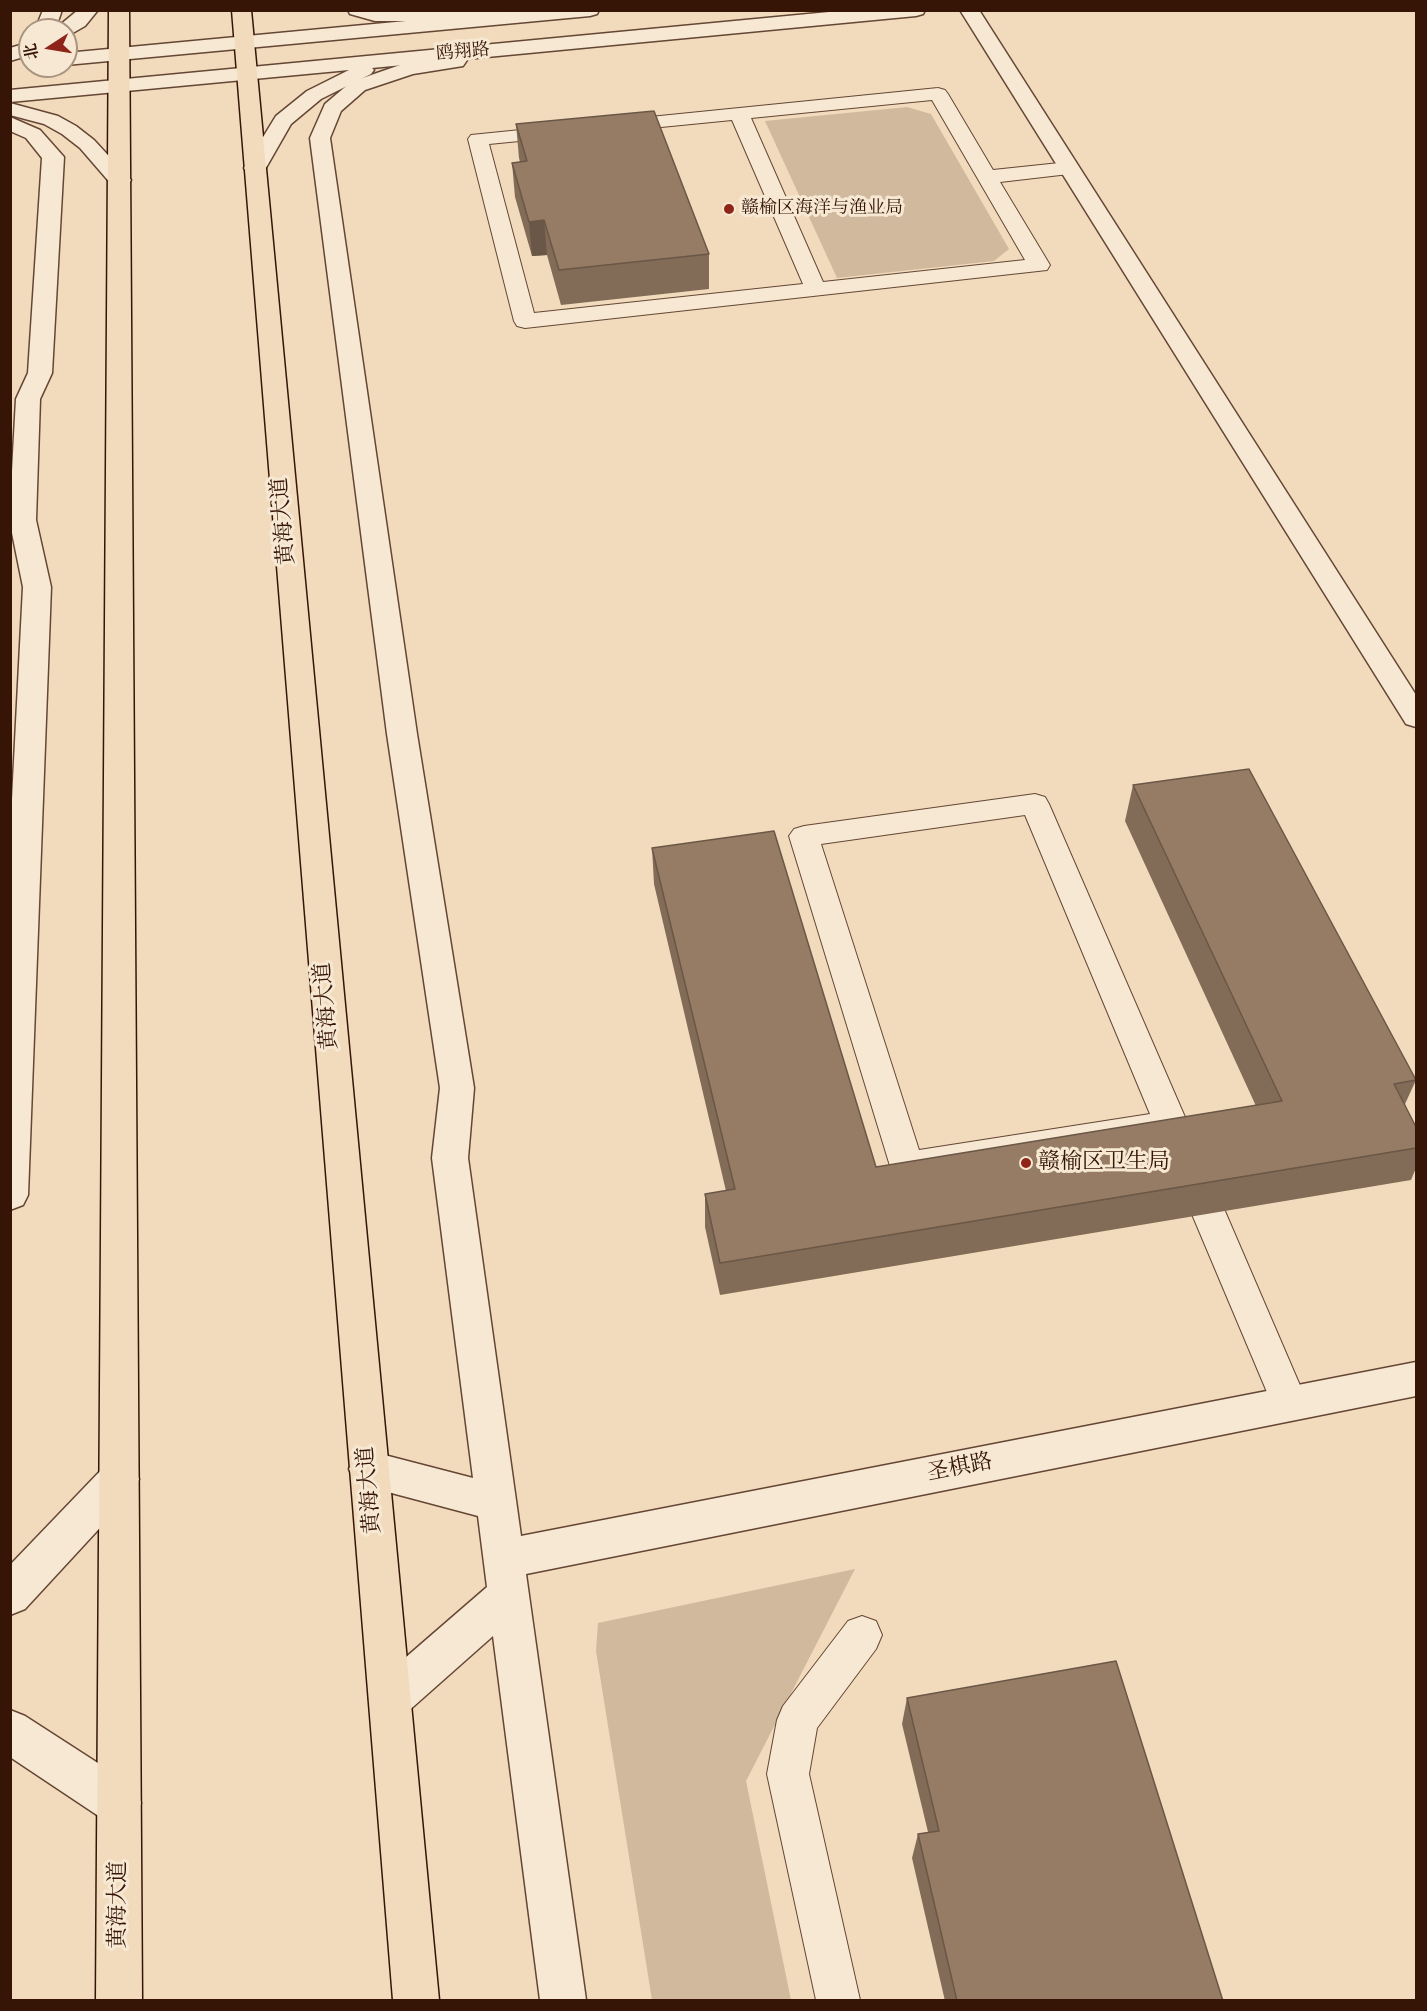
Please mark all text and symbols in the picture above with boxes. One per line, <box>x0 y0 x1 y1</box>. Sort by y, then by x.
north arrow <box>18 18 78 78</box>
street label: 鸥翔路 <box>435 40 491 66</box>
text: 北 <box>21 41 44 61</box>
place label: 赣榆区海洋与渔业局 <box>741 198 903 220</box>
marker: 赣榆区海洋与渔业局 <box>722 202 736 216</box>
street label: 黄海大道 <box>268 476 302 566</box>
street label: 黄海大道 <box>311 961 345 1051</box>
place label: 赣榆区卫生局 <box>1038 1150 1170 1176</box>
marker: 赣榆区卫生局 <box>1019 1156 1033 1170</box>
street label: 黄海大道 <box>354 1445 388 1535</box>
street label: 圣棋路 <box>925 1450 995 1488</box>
street label: 黄海大道 <box>106 1861 132 1949</box>

